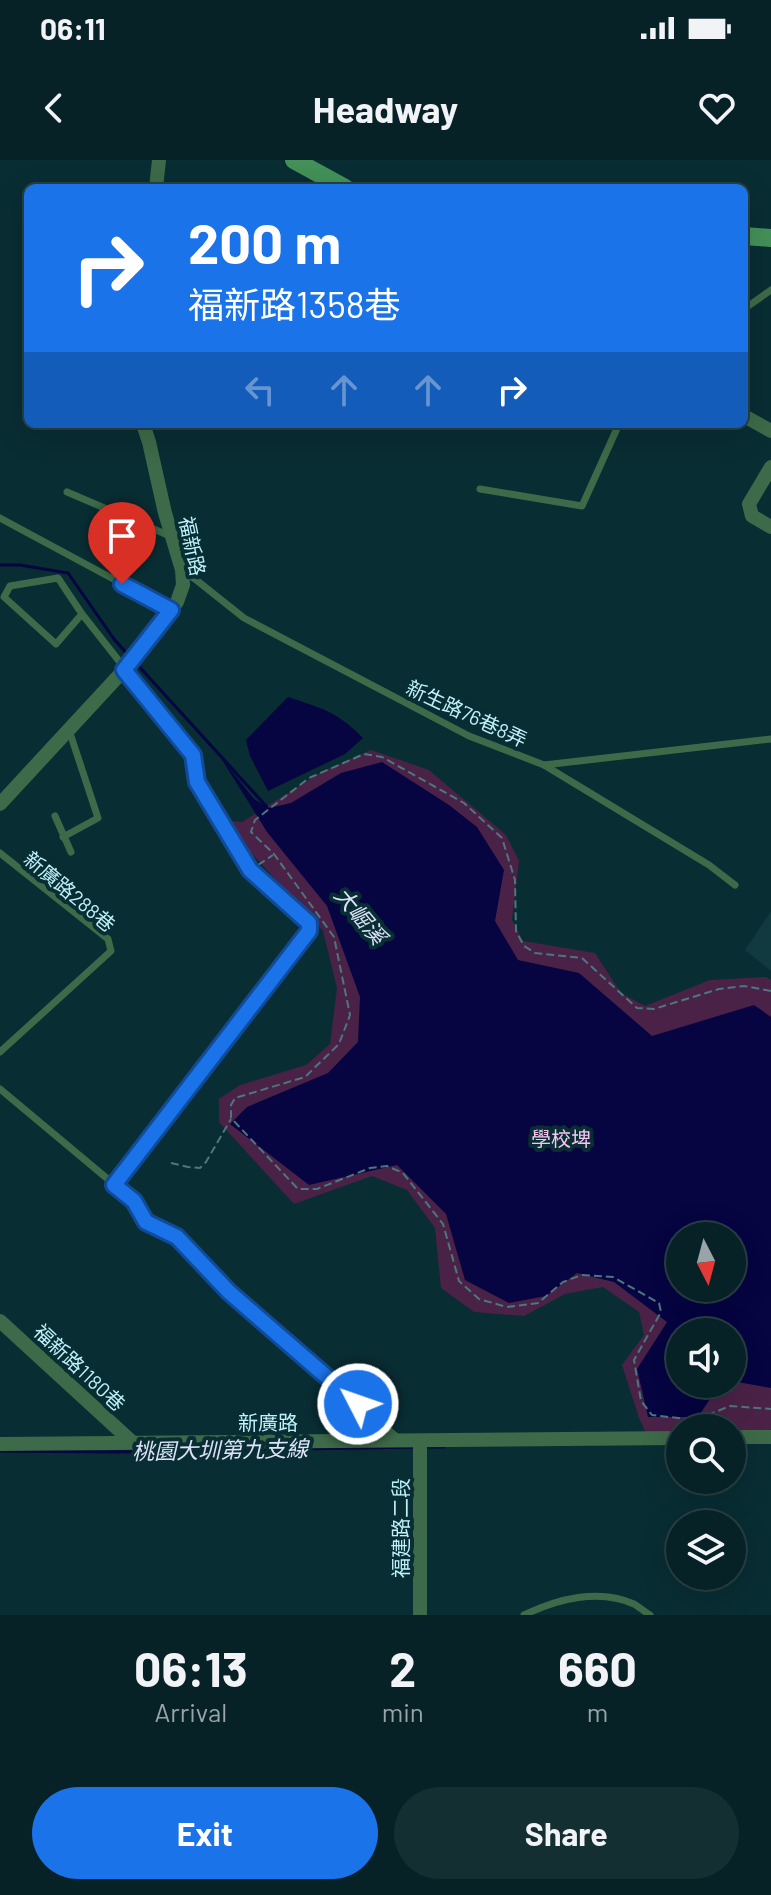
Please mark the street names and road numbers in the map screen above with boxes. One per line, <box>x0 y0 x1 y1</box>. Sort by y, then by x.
street label: 福新路 <box>175 514 211 578</box>
street label: 新生路76巷8弄 <box>403 675 531 751</box>
street label: 新廣路288巷 <box>20 846 120 936</box>
street label: 福新路1180巷 <box>29 1319 131 1415</box>
street label: 新廣路 <box>238 1410 298 1434</box>
street label: 福建路二段 <box>388 1478 412 1578</box>

